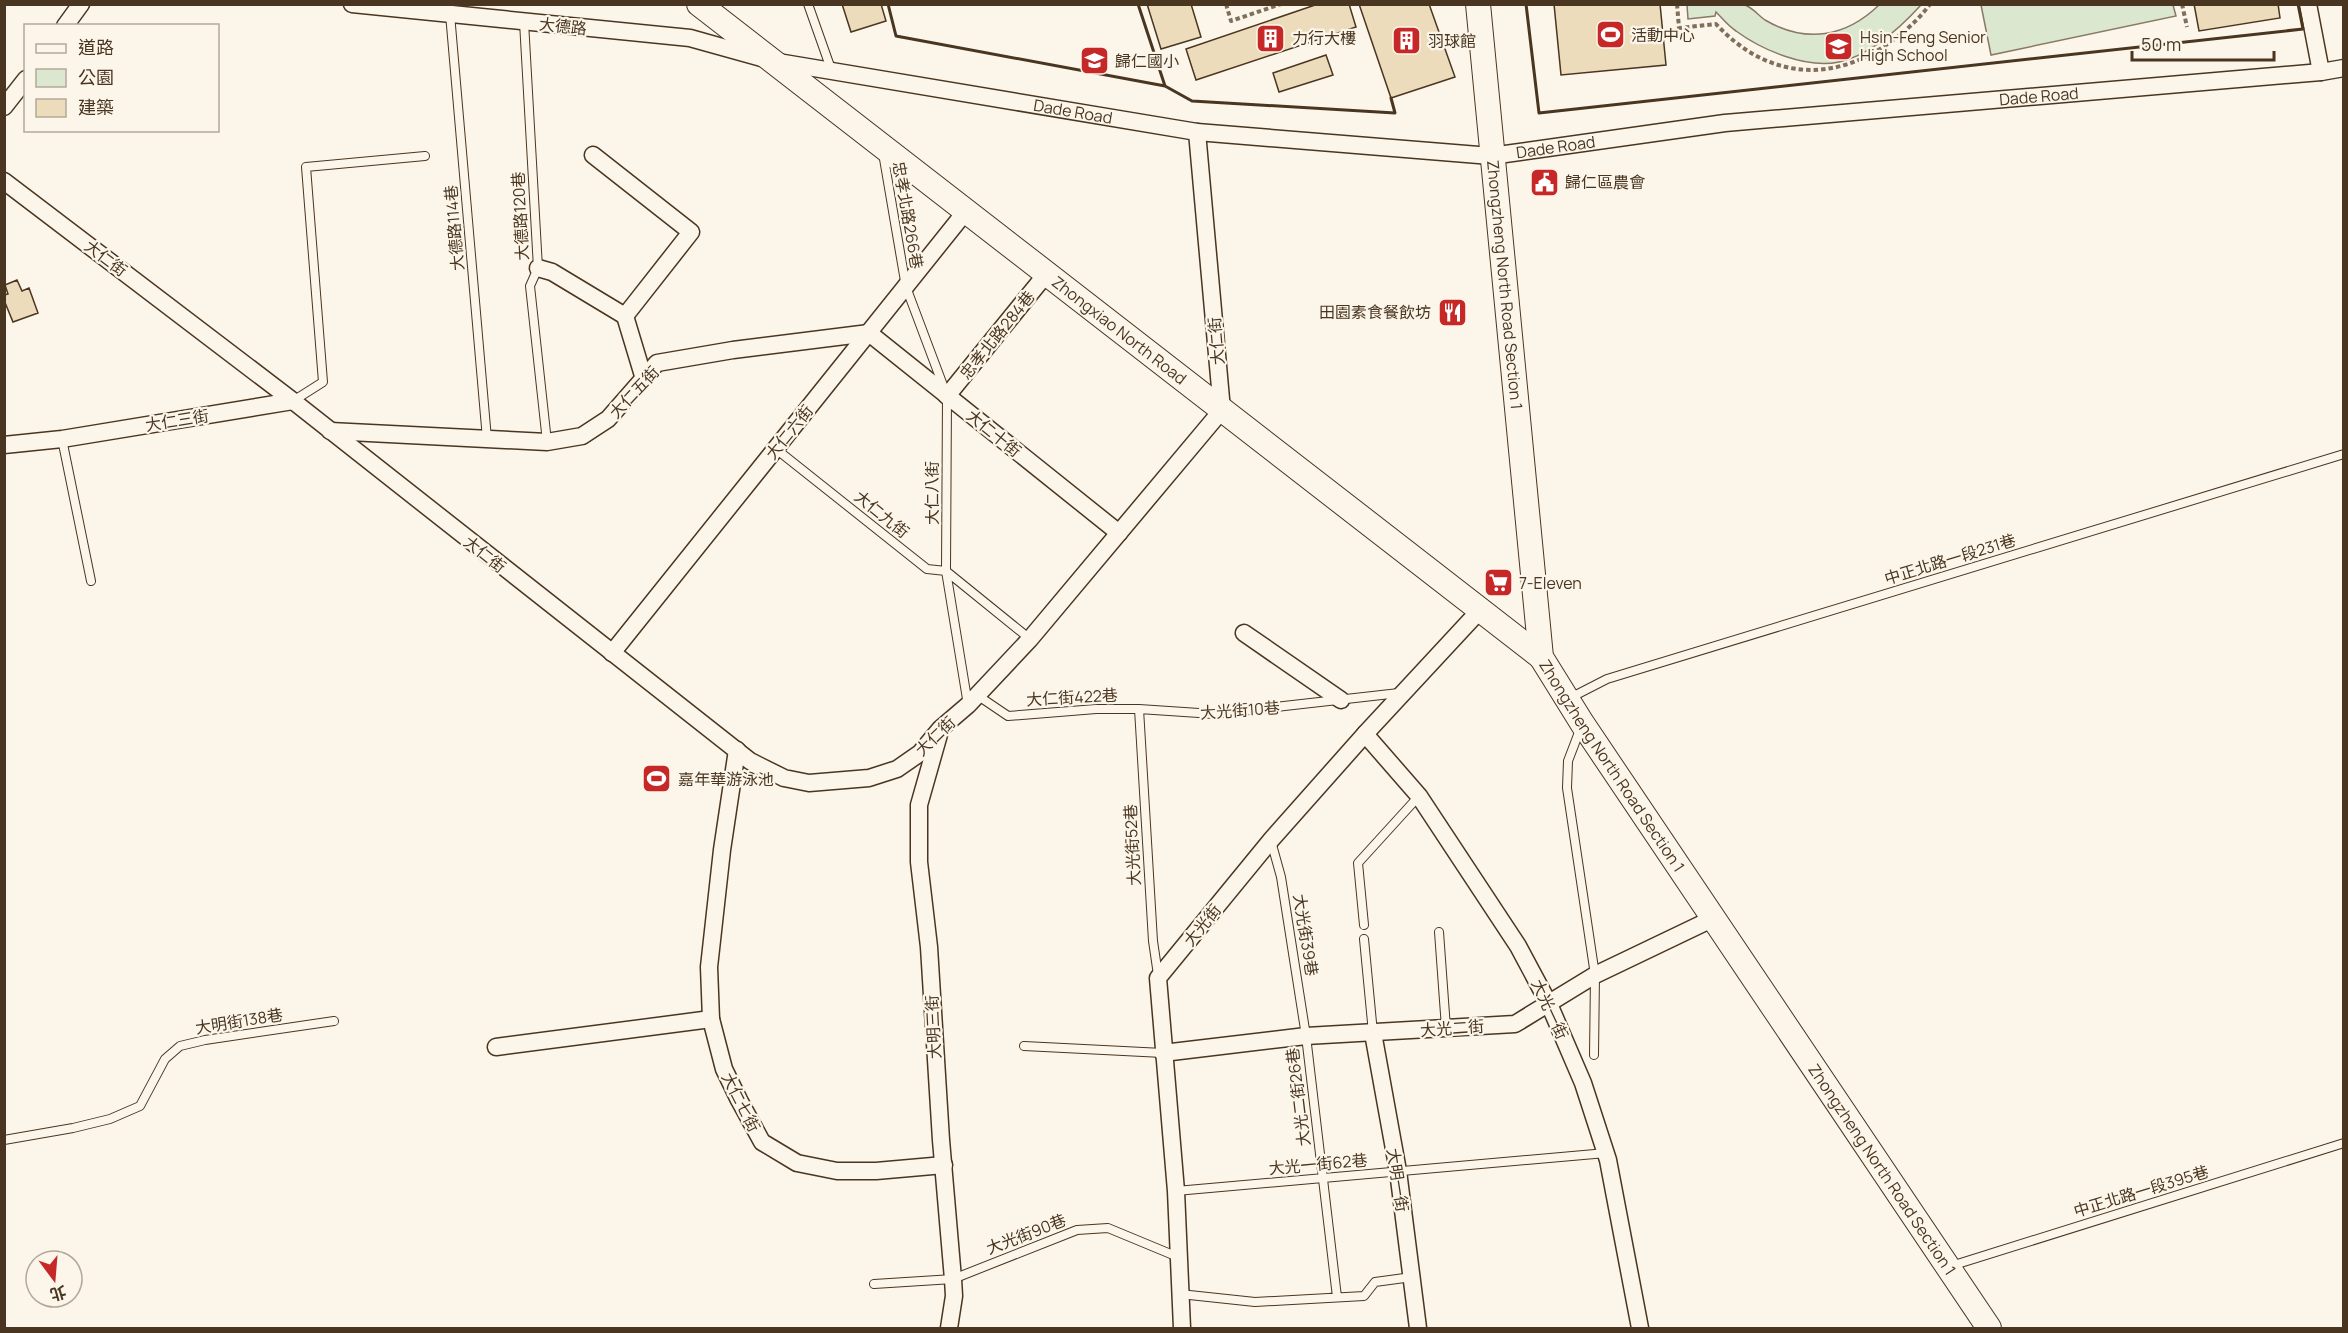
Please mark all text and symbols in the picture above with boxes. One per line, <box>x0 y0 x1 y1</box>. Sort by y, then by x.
street label: 大德路 <box>538 13 588 39</box>
sports icon: 活動中心 <box>1594 19 1626 51</box>
building icon: 力行大樓 <box>1255 22 1287 54</box>
legend <box>24 24 219 132</box>
place label: 活動中心 <box>1631 24 1695 46</box>
scale bar <box>2132 24 2274 62</box>
building icon: 羽球館 <box>1391 25 1423 57</box>
place label: Hsin-Feng Senior High School <box>1860 26 1986 66</box>
place label: 力行大樓 <box>1292 27 1356 49</box>
place label: 羽球館 <box>1428 30 1476 52</box>
school or university icon: Hsin-Feng Senior High School <box>1823 30 1855 62</box>
text: 50 m <box>2141 32 2181 56</box>
text: 道路 <box>78 35 114 59</box>
school or university icon: 歸仁國小 <box>1078 45 1110 77</box>
place label: 歸仁國小 <box>1115 50 1179 72</box>
text: 公園 <box>78 65 114 89</box>
street label: Dade Road <box>1998 82 2079 111</box>
street label: Dade Road <box>1032 94 1114 129</box>
text: 建築 <box>78 95 114 119</box>
street label: Dade Road <box>1515 130 1597 163</box>
street label: 忠孝北路266巷 <box>888 159 928 271</box>
street label: Zhongzheng North Road Section 1 <box>1482 159 1528 410</box>
public building icon: 歸仁區農會 <box>1528 166 1560 198</box>
street label: 大德路120巷 <box>507 171 533 261</box>
place label: 歸仁區農會 <box>1565 171 1645 193</box>
street label: 大德路114巷 <box>439 184 469 272</box>
street label: 大仁街 <box>80 235 132 281</box>
street label: Zhongxiao North Road <box>1048 271 1191 389</box>
street label: 忠孝北路284巷 <box>955 286 1039 384</box>
restaurant icon: 田園素食餐飲坊 <box>1436 296 1468 328</box>
place label: 田園素食餐飲坊 <box>1319 301 1431 323</box>
street label: 大仁街 <box>1203 316 1229 366</box>
street label: 大仁五街 <box>604 361 664 423</box>
street label: 大仁六街 <box>760 400 818 464</box>
street label: 大仁三街 <box>144 404 210 436</box>
street label: 大仁十街 <box>962 404 1026 462</box>
street label: 大仁八街 <box>921 461 943 525</box>
street label: 大仁九街 <box>850 485 914 543</box>
street label: 中正北路一段231巷 <box>1882 529 2018 589</box>
street label: 大仁街 <box>459 531 511 577</box>
supermarket icon: 7-Eleven <box>1482 567 1514 599</box>
place label: 7-Eleven <box>1519 572 1582 594</box>
street label: Zhongzheng North Road Section 1 <box>1534 655 1690 876</box>
street label: 大仁街422巷 <box>1026 684 1118 710</box>
street label: 大光街10巷 <box>1199 696 1281 724</box>
street label: 大仁街 <box>910 711 960 761</box>
sports icon: 嘉年華游泳池 <box>641 763 673 795</box>
place label: 嘉年華游泳池 <box>678 768 774 790</box>
street label: 大光街52巷 <box>1119 804 1145 886</box>
street label: 大光街39巷 <box>1289 892 1323 978</box>
street label: 大光街 <box>1178 899 1226 951</box>
street label: 大光一街 <box>1527 975 1573 1043</box>
street label: 大明三街 <box>920 994 946 1060</box>
street label: 大明街138巷 <box>194 1003 284 1039</box>
street label: 大光二街 <box>1419 1015 1485 1041</box>
street label: 大光二街26巷 <box>1281 1046 1315 1148</box>
street label: Zhongzheng North Road Section 1 <box>1803 1060 1961 1280</box>
street label: 大仁七街 <box>717 1068 765 1136</box>
street label: 大明一街 <box>1382 1147 1414 1213</box>
street label: 大光一街62巷 <box>1268 1149 1368 1179</box>
street label: 中正北路一段395巷 <box>2071 1160 2211 1222</box>
street label: 大光街90巷 <box>983 1209 1069 1259</box>
north arrow <box>24 1249 84 1309</box>
text: 北 <box>47 1281 69 1306</box>

